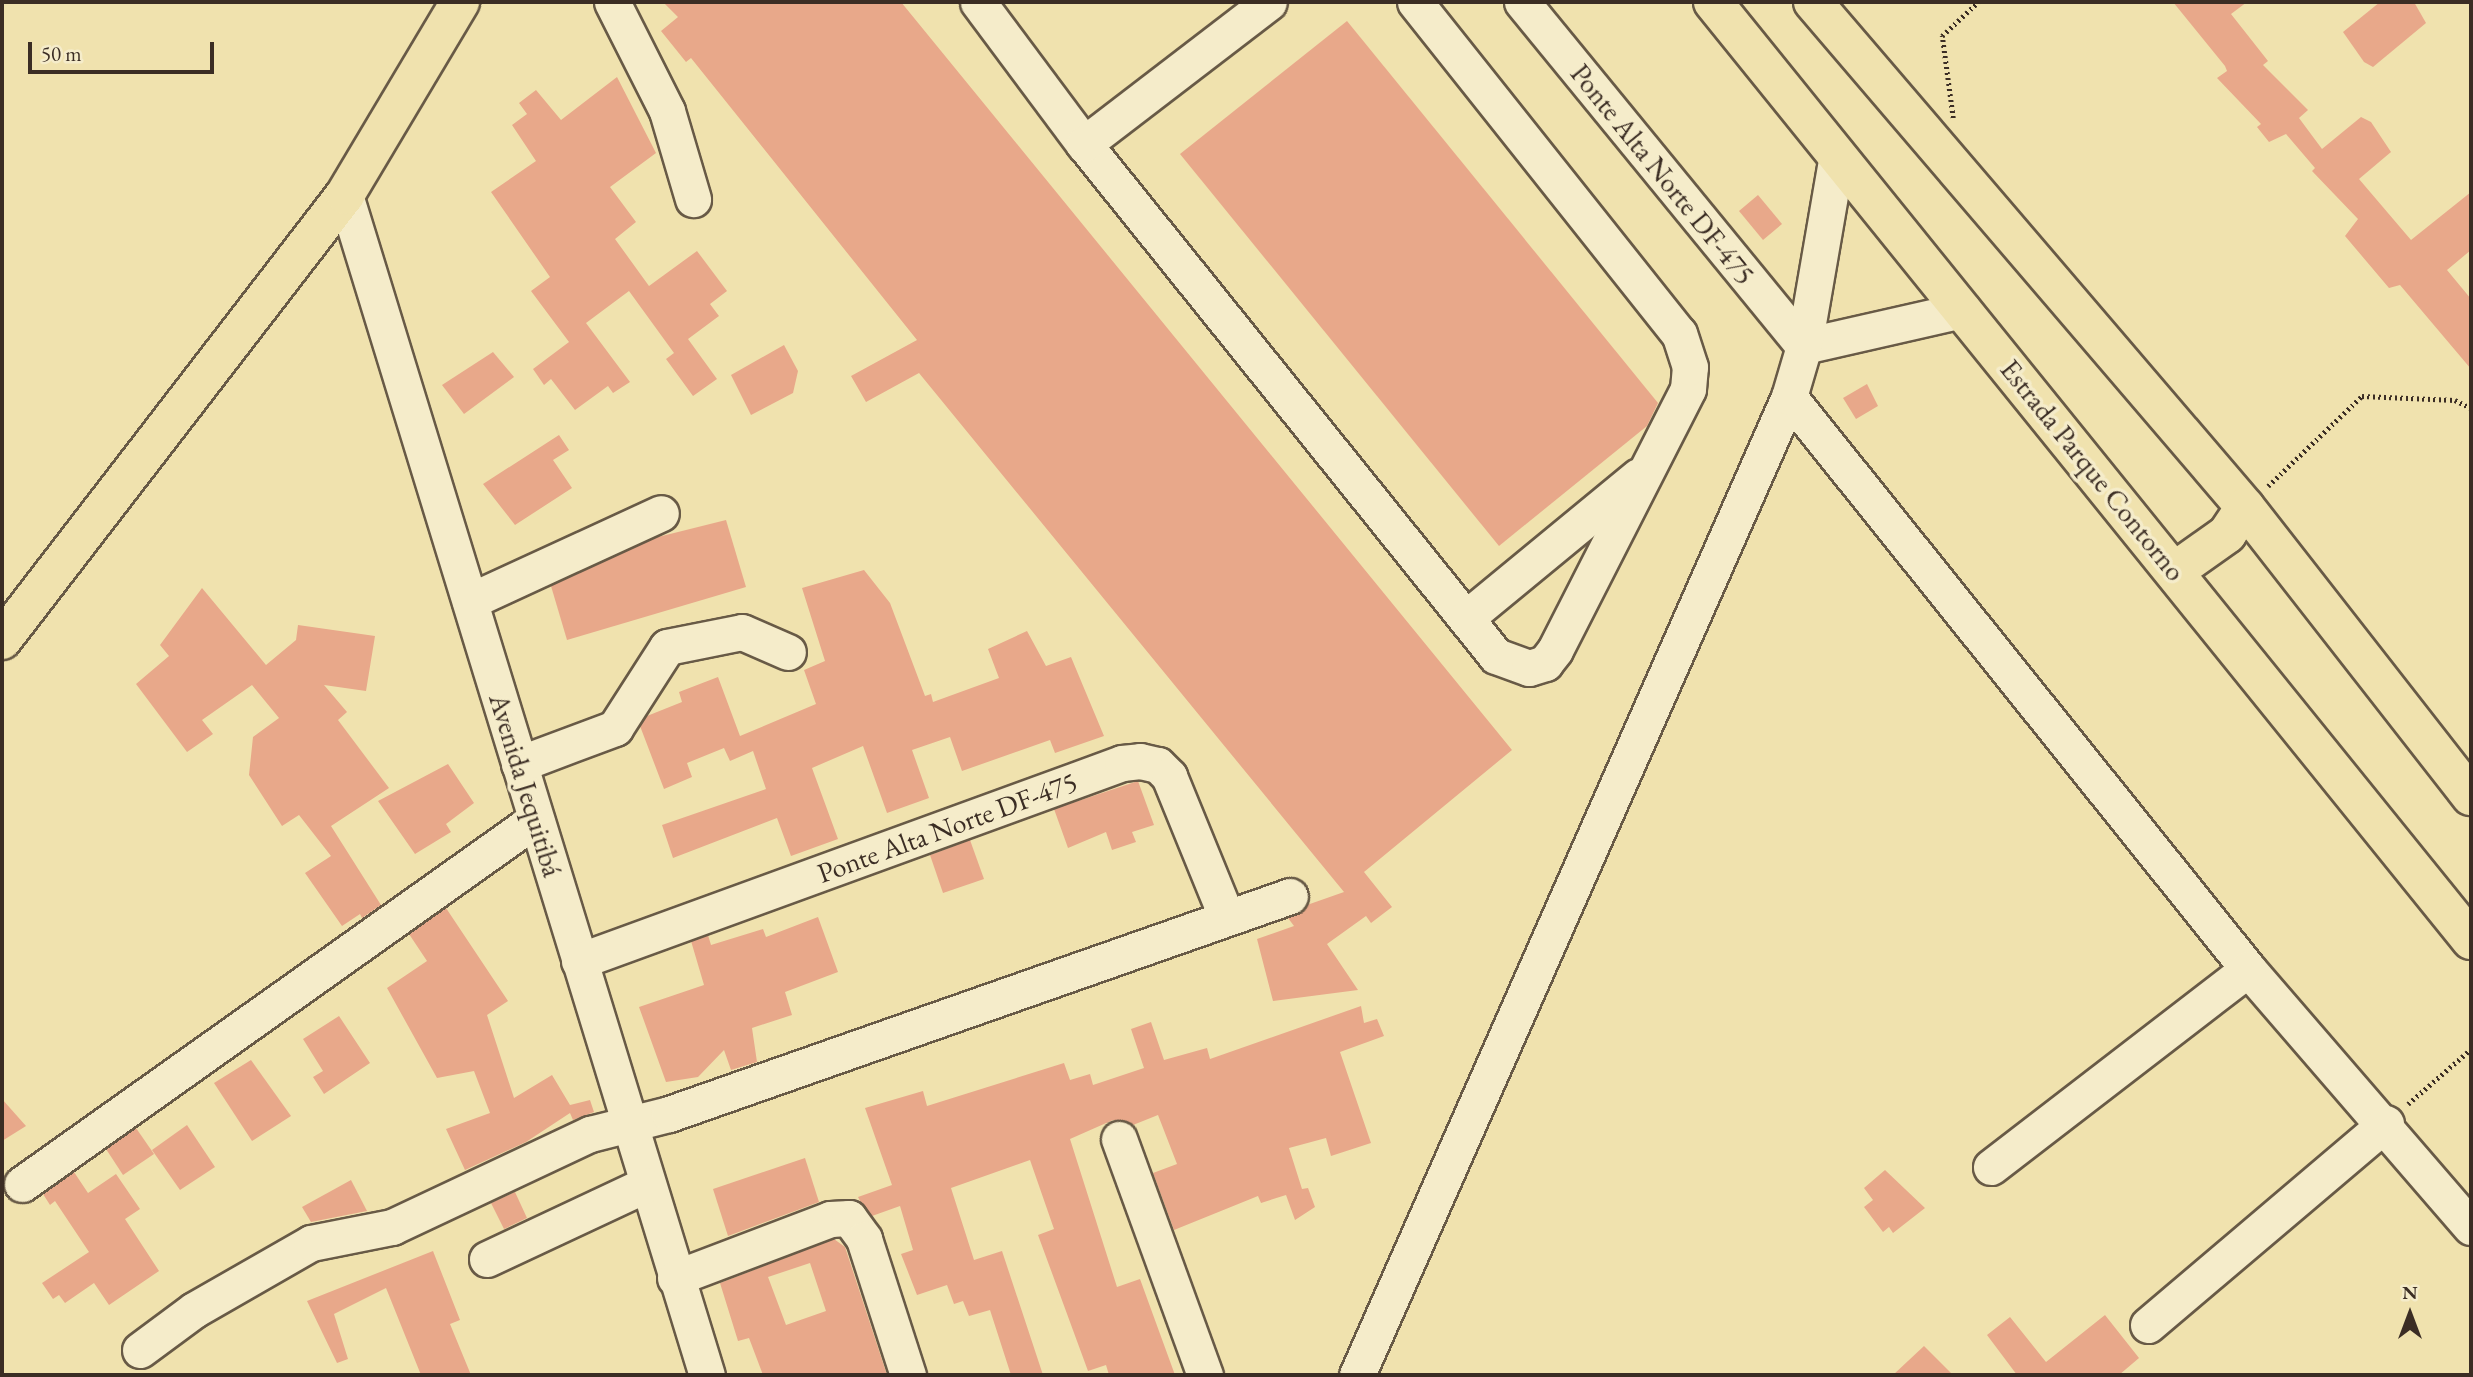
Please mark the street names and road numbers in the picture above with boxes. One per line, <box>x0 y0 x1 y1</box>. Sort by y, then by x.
street label: Ponte Alta Norte DF-475 <box>1564 57 1762 291</box>
street label: Estrada Parque Contorno <box>1993 353 2193 587</box>
street label: Avenida Jequitibá <box>482 689 570 881</box>
street label: Ponte Alta Norte DF-475 <box>813 764 1081 890</box>

